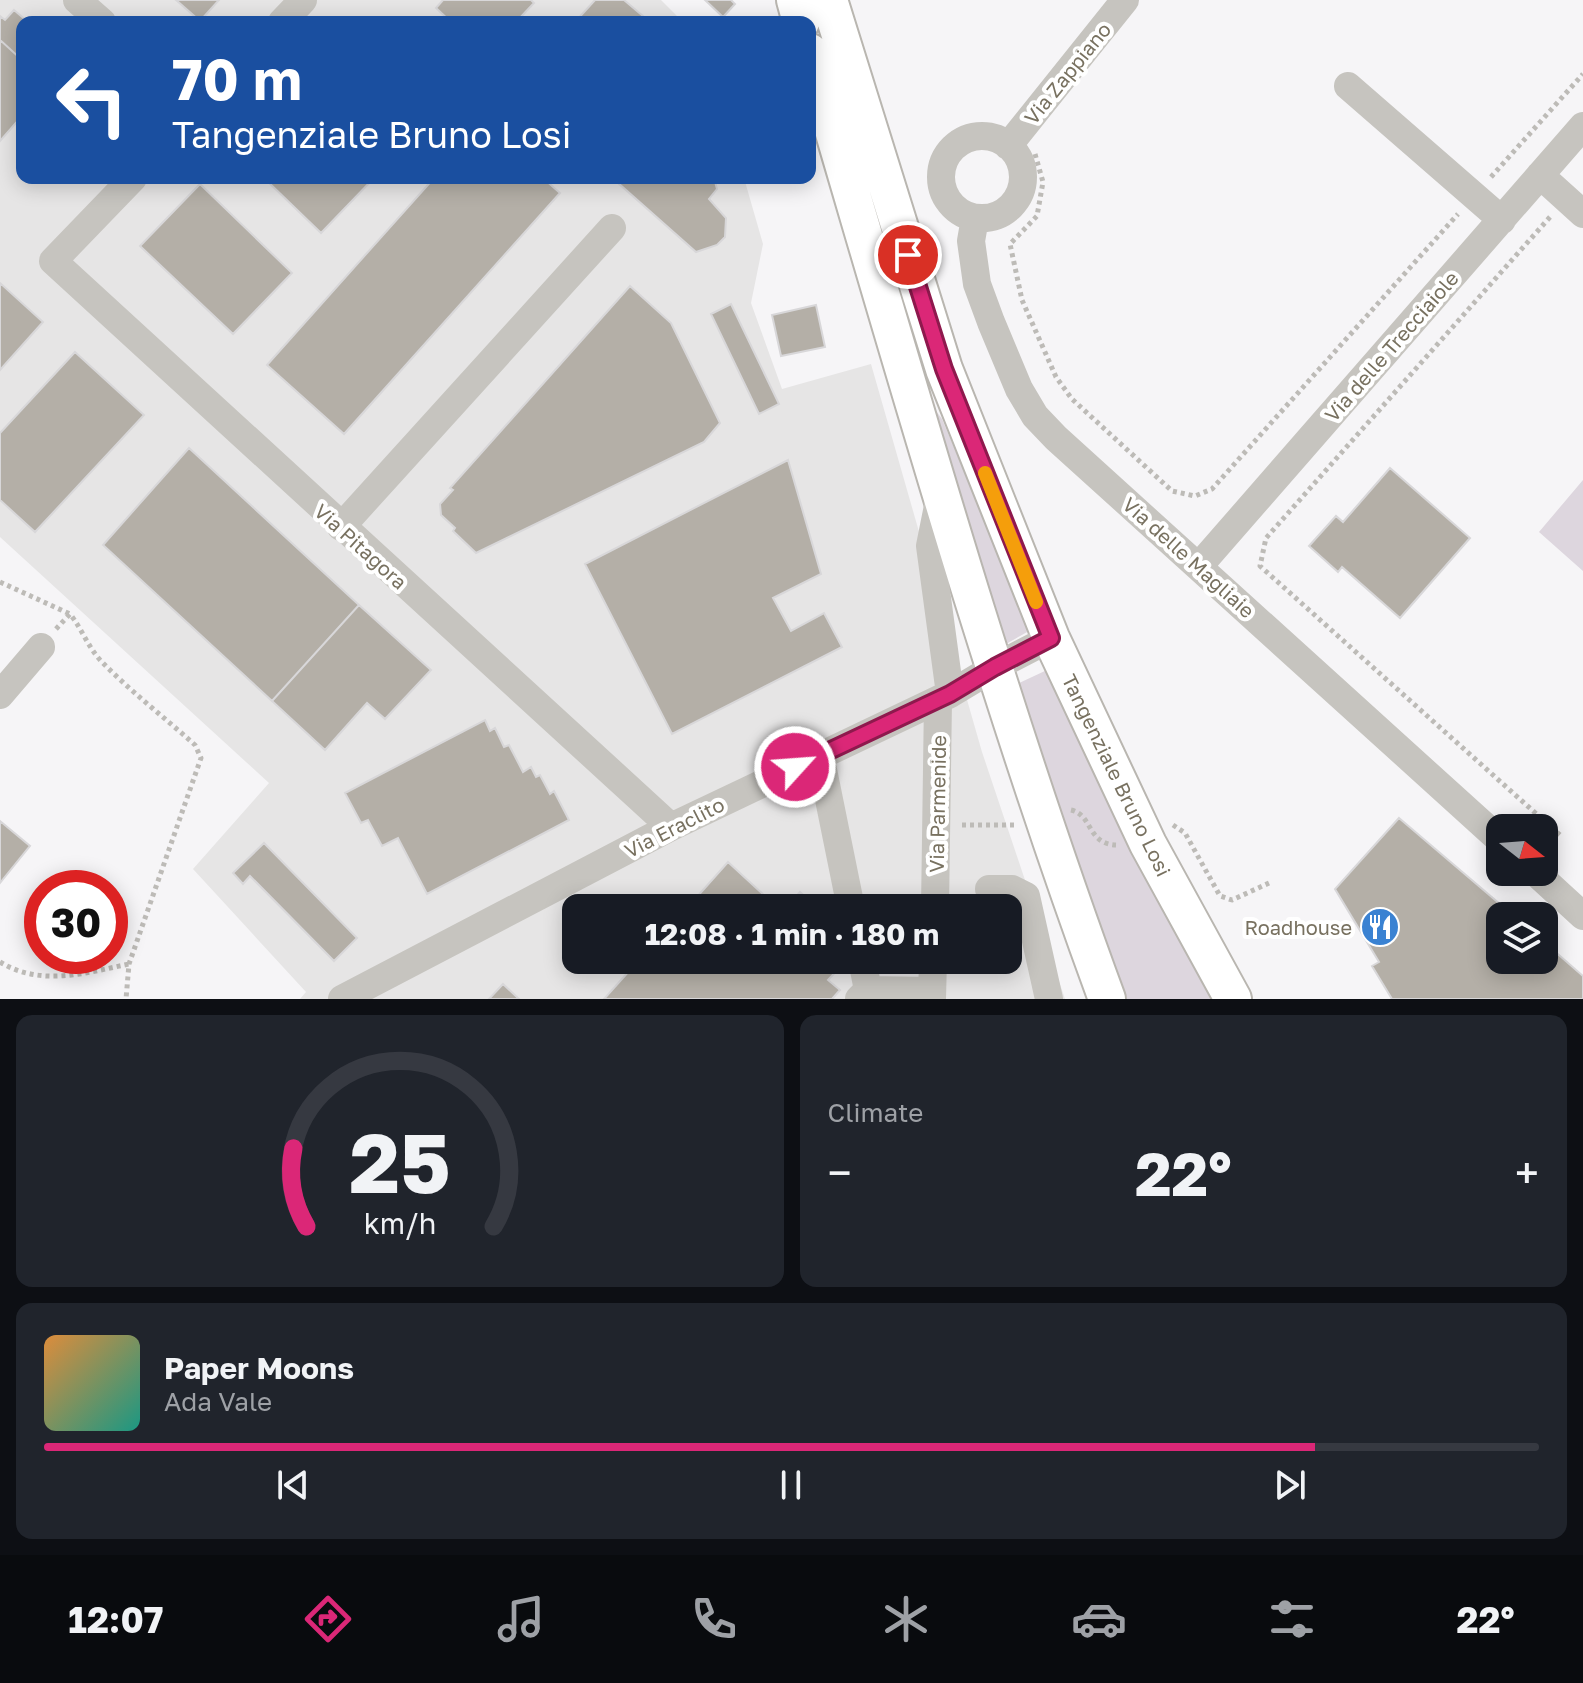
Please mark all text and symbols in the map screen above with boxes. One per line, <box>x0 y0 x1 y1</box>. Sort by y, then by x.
street label: Via Zappiano <box>1019 17 1115 129</box>
text: 70 m <box>172 45 302 112</box>
icon: left <box>40 48 144 152</box>
text: Tangenziale Bruno Losi <box>172 113 571 156</box>
pin <box>874 221 942 289</box>
icon: arrive <box>886 233 930 277</box>
street label: Via delle Trecciaiole <box>1319 266 1463 426</box>
street label: Via delle Magliaie <box>1118 492 1260 622</box>
street label: Via Pitagora <box>310 498 412 594</box>
street label: Tangenziale Bruno Losi <box>1058 670 1176 880</box>
position arrow <box>753 725 837 809</box>
street label: Via Parmenide <box>924 735 950 873</box>
street label: Via Eraclito <box>620 792 728 862</box>
north arrow <box>1486 814 1558 886</box>
map controls <box>1486 814 1558 974</box>
speed limit sign: 30 <box>24 870 128 974</box>
button: layers <box>1486 902 1558 974</box>
restaurant icon: Roadhouse <box>1359 906 1401 948</box>
place label: Roadhouse <box>1244 915 1352 939</box>
text: 12:08 · 1 min · 180 m <box>645 916 939 952</box>
text: Climate <box>828 1097 923 1128</box>
text: 25 <box>349 1111 451 1211</box>
text: 22° <box>1135 1137 1232 1209</box>
text: − <box>828 1146 852 1199</box>
text: + <box>1515 1146 1539 1199</box>
text: km/h <box>363 1206 436 1240</box>
text: Paper Moons <box>164 1350 354 1386</box>
text: Ada Vale <box>164 1386 272 1417</box>
icon: previous <box>271 1463 315 1507</box>
icon: pause <box>769 1463 813 1507</box>
icon: next <box>1268 1463 1312 1507</box>
icon: directions <box>300 1591 356 1647</box>
icon: music <box>493 1591 549 1647</box>
icon: phone <box>686 1591 742 1647</box>
icon: climate <box>878 1591 934 1647</box>
icon: car <box>1071 1591 1127 1647</box>
icon: filters <box>1264 1591 1320 1647</box>
text: 12:07 <box>68 1598 163 1641</box>
text: 22° <box>1457 1598 1515 1641</box>

